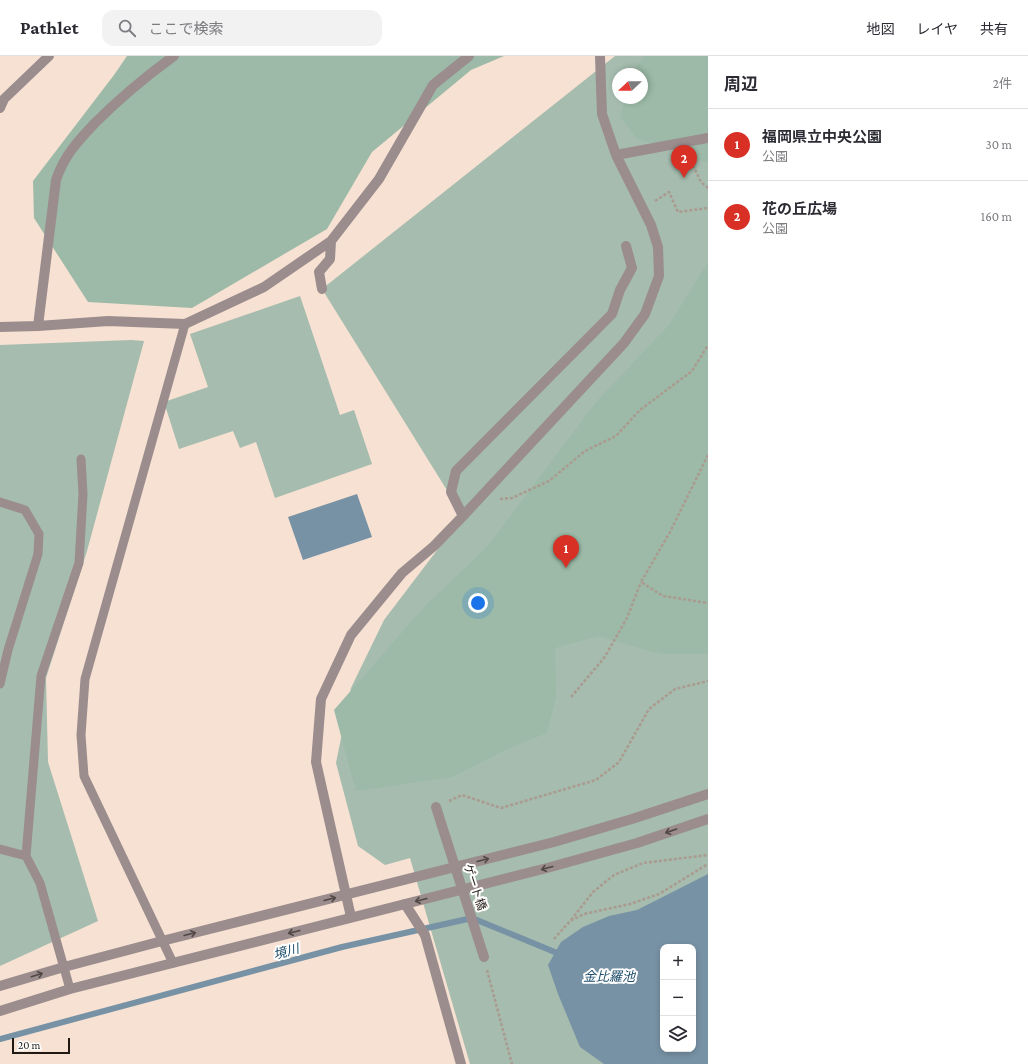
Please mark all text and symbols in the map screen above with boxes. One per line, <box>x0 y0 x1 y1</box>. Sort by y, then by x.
search box <box>102 10 382 46</box>
text: Pathlet <box>20 17 78 38</box>
icon: search <box>116 17 138 39</box>
text: ここで検索 <box>148 21 224 37</box>
text: 地図 <box>866 21 894 37</box>
text: レイヤ <box>916 21 958 37</box>
text: 共有 <box>980 21 1008 37</box>
north arrow <box>612 68 648 104</box>
text: 周辺 <box>724 75 758 94</box>
text: 2件 <box>993 76 1012 91</box>
text: 福岡県立中央公園 <box>762 129 882 145</box>
text: 1 <box>735 137 739 152</box>
text: 30 m <box>986 137 1012 152</box>
pin: 2 <box>671 145 697 178</box>
text: 公園 <box>762 149 788 164</box>
text: 花の丘広場 <box>762 201 837 217</box>
text: 2 <box>734 209 740 224</box>
text: 160 m <box>981 209 1012 224</box>
text: 公園 <box>762 221 788 236</box>
pin: 1 <box>553 535 579 568</box>
your location <box>468 593 488 613</box>
one-way arrow <box>665 828 678 835</box>
one-way arrow <box>476 856 489 863</box>
street label: ゲート橋 <box>461 862 489 912</box>
one-way arrow <box>540 865 553 872</box>
one-way arrow <box>323 895 336 902</box>
one-way arrow <box>414 897 427 905</box>
one-way arrow <box>288 928 301 936</box>
one-way arrow <box>183 930 196 937</box>
water label: 境川 <box>272 940 303 962</box>
map controls <box>660 944 696 1052</box>
button: + <box>660 944 696 980</box>
water label: 金比羅池 <box>583 969 637 984</box>
one-way arrow <box>31 971 44 978</box>
button: − <box>660 980 696 1016</box>
button: layers <box>660 1016 696 1052</box>
scale bar <box>12 1036 70 1055</box>
text: 20 m <box>18 1039 40 1051</box>

